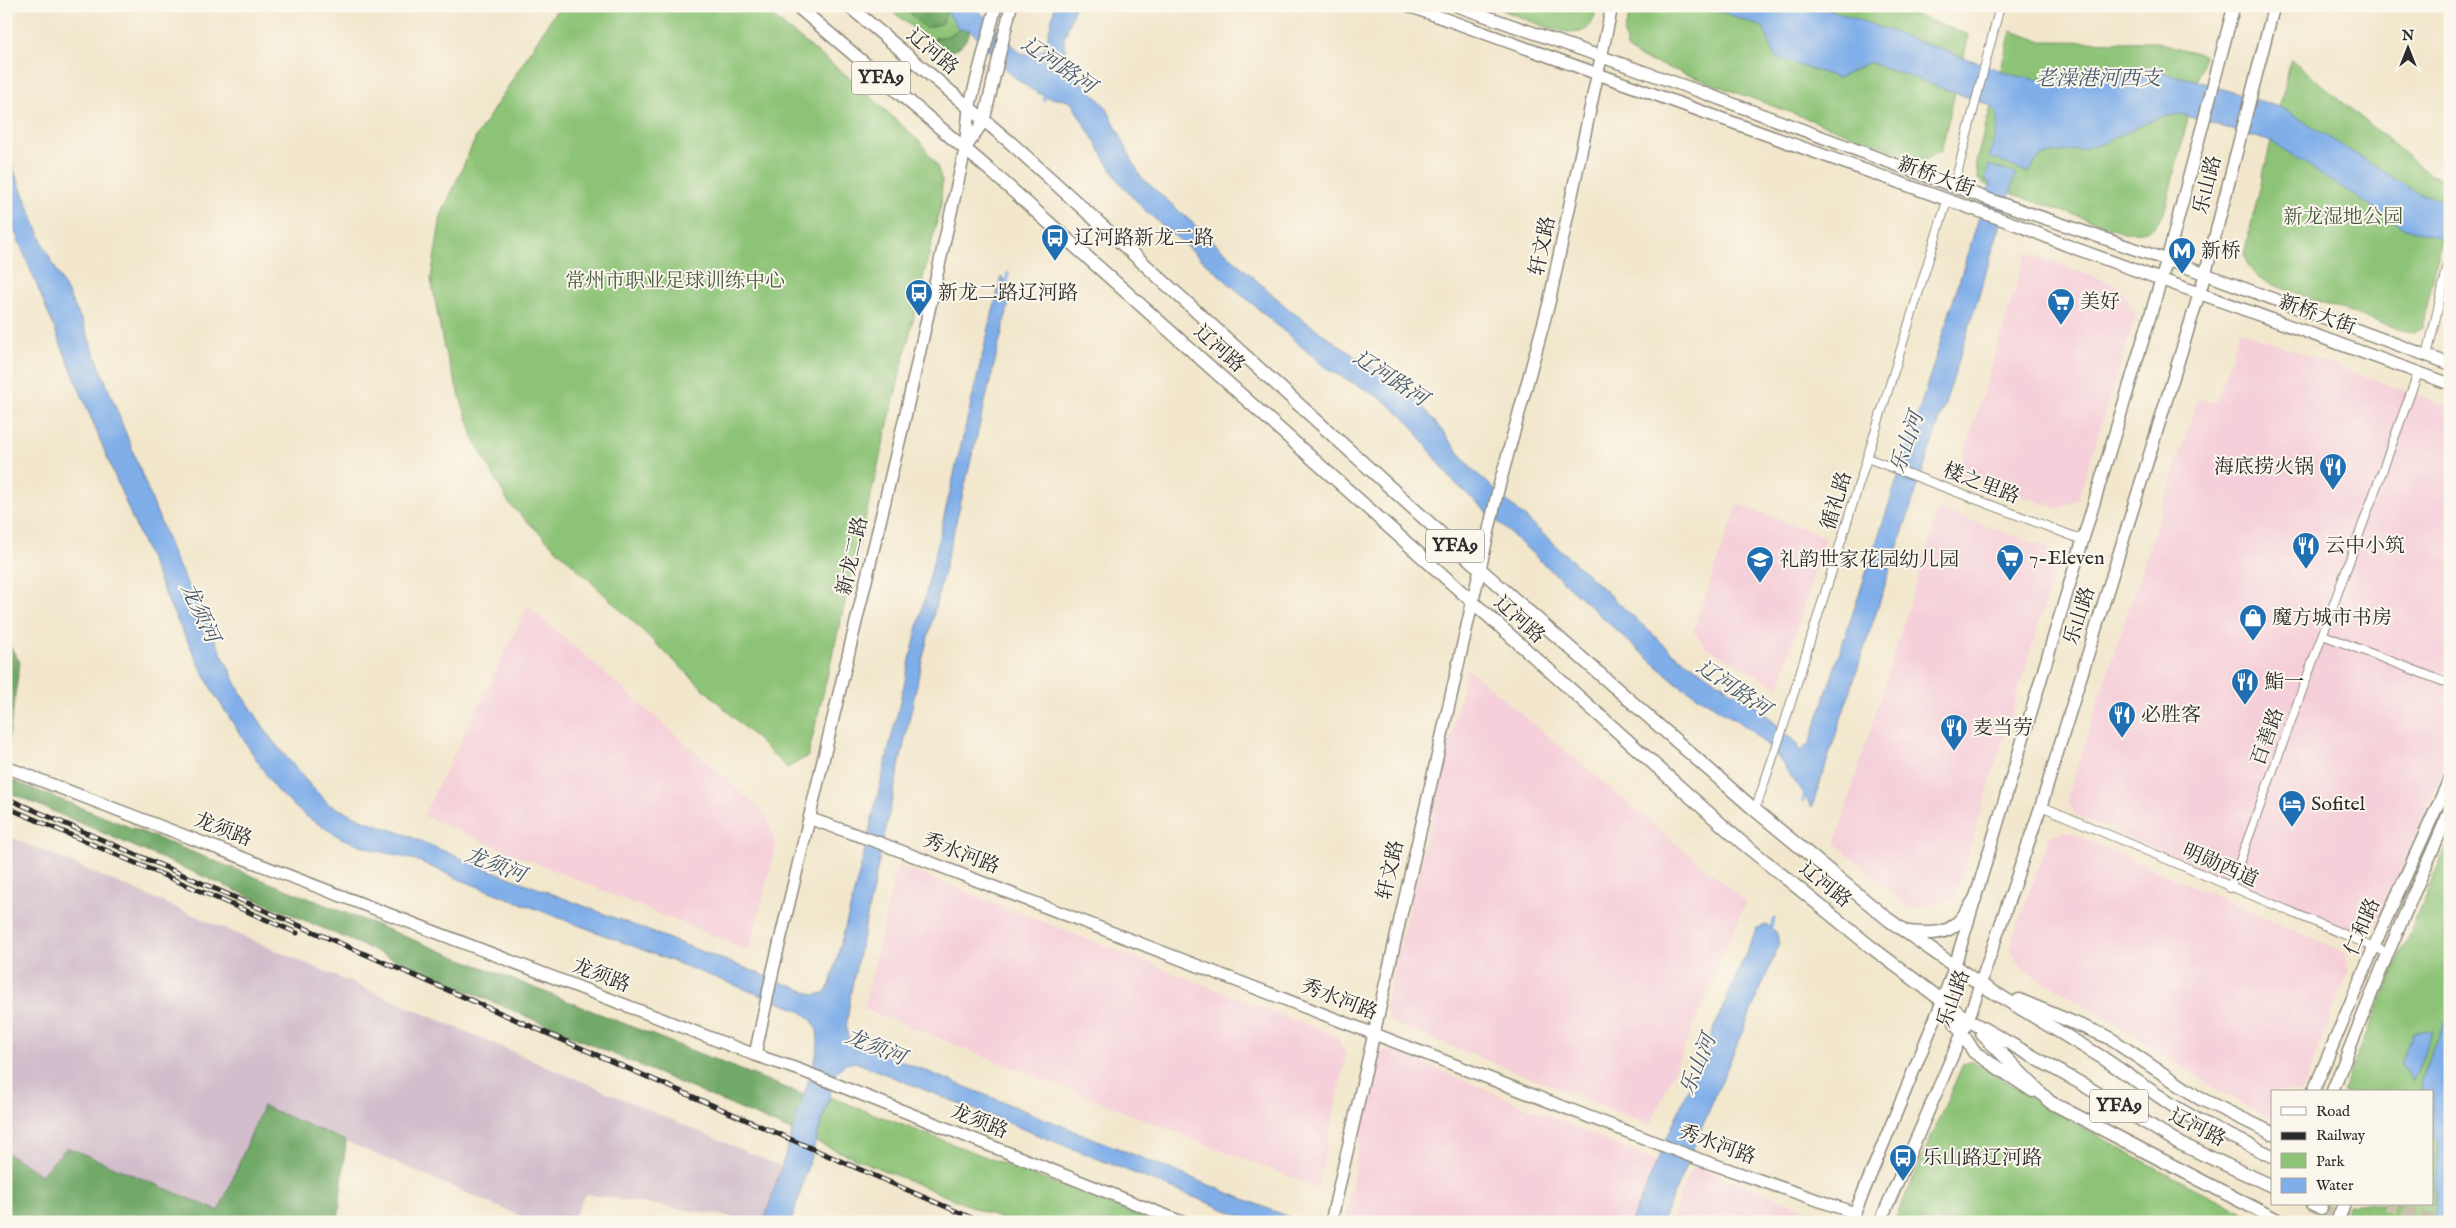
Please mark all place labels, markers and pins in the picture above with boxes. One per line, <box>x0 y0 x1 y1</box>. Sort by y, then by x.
bus stop icon: 辽河路新龙二路 <box>1040 223 1070 262</box>
place label: 辽河路新龙二路 <box>1074 226 1214 251</box>
metro station icon: 新桥 <box>2167 236 2197 275</box>
place label: 新桥 <box>2201 239 2241 264</box>
bus stop icon: 新龙二路辽河路 <box>904 278 934 317</box>
place label: 新龙二路辽河路 <box>938 281 1078 306</box>
supermarket icon: 美好 <box>2046 287 2076 326</box>
place label: 美好 <box>2080 290 2120 315</box>
restaurant icon: 海底捞火锅 <box>2318 452 2348 491</box>
place label: 海底捞火锅 <box>2214 455 2314 480</box>
restaurant icon: 云中小筑 <box>2291 531 2321 570</box>
place label: 云中小筑 <box>2325 534 2405 559</box>
supermarket icon: 7-Eleven <box>1995 543 2025 582</box>
school or university icon: 礼韵世家花园幼儿园 <box>1745 545 1775 584</box>
place label: 7-Eleven <box>2029 546 2105 571</box>
place label: 礼韵世家花园幼儿园 <box>1779 548 1959 573</box>
shop icon: 魔方城市书房 <box>2238 603 2268 642</box>
place label: 魔方城市书房 <box>2272 606 2392 631</box>
restaurant icon: 鮨一 <box>2230 667 2260 706</box>
place label: 鮨一 <box>2264 670 2304 695</box>
restaurant icon: 必胜客 <box>2107 700 2137 739</box>
place label: 必胜客 <box>2141 703 2201 728</box>
restaurant icon: 麦当劳 <box>1939 713 1969 752</box>
place label: 麦当劳 <box>1973 716 2033 741</box>
hotel icon: Sofitel <box>2277 789 2307 828</box>
place label: Sofitel <box>2311 792 2366 817</box>
bus stop icon: 乐山路辽河路 <box>1888 1143 1918 1182</box>
place label: 乐山路辽河路 <box>1922 1146 2042 1171</box>

